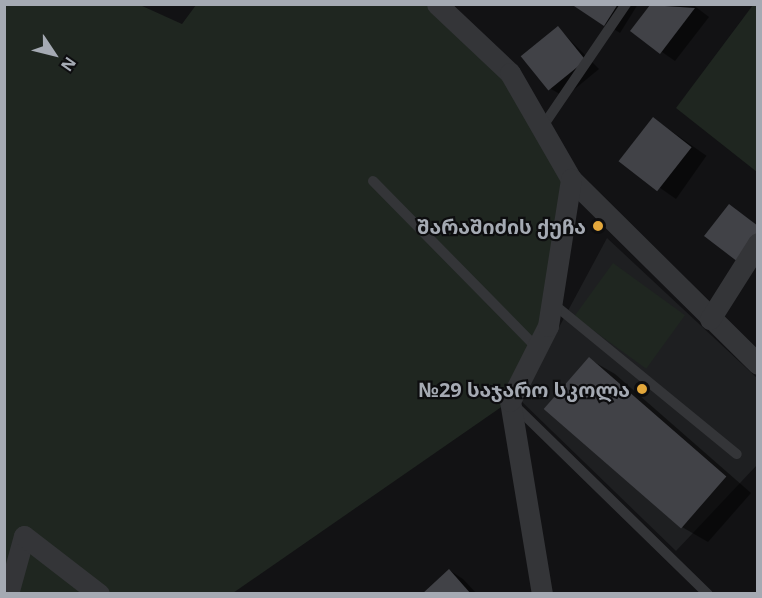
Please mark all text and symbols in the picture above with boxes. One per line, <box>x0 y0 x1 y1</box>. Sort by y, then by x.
north arrow <box>24 24 84 84</box>
text: N <box>56 53 81 76</box>
place label: შარაშიძის ქუჩა <box>417 214 586 238</box>
marker: შარაშიძის ქუჩა <box>591 219 605 233</box>
place label: №29 საჯარო სკოლა <box>418 377 630 401</box>
marker: №29 საჯარო სკოლა <box>635 382 649 396</box>

